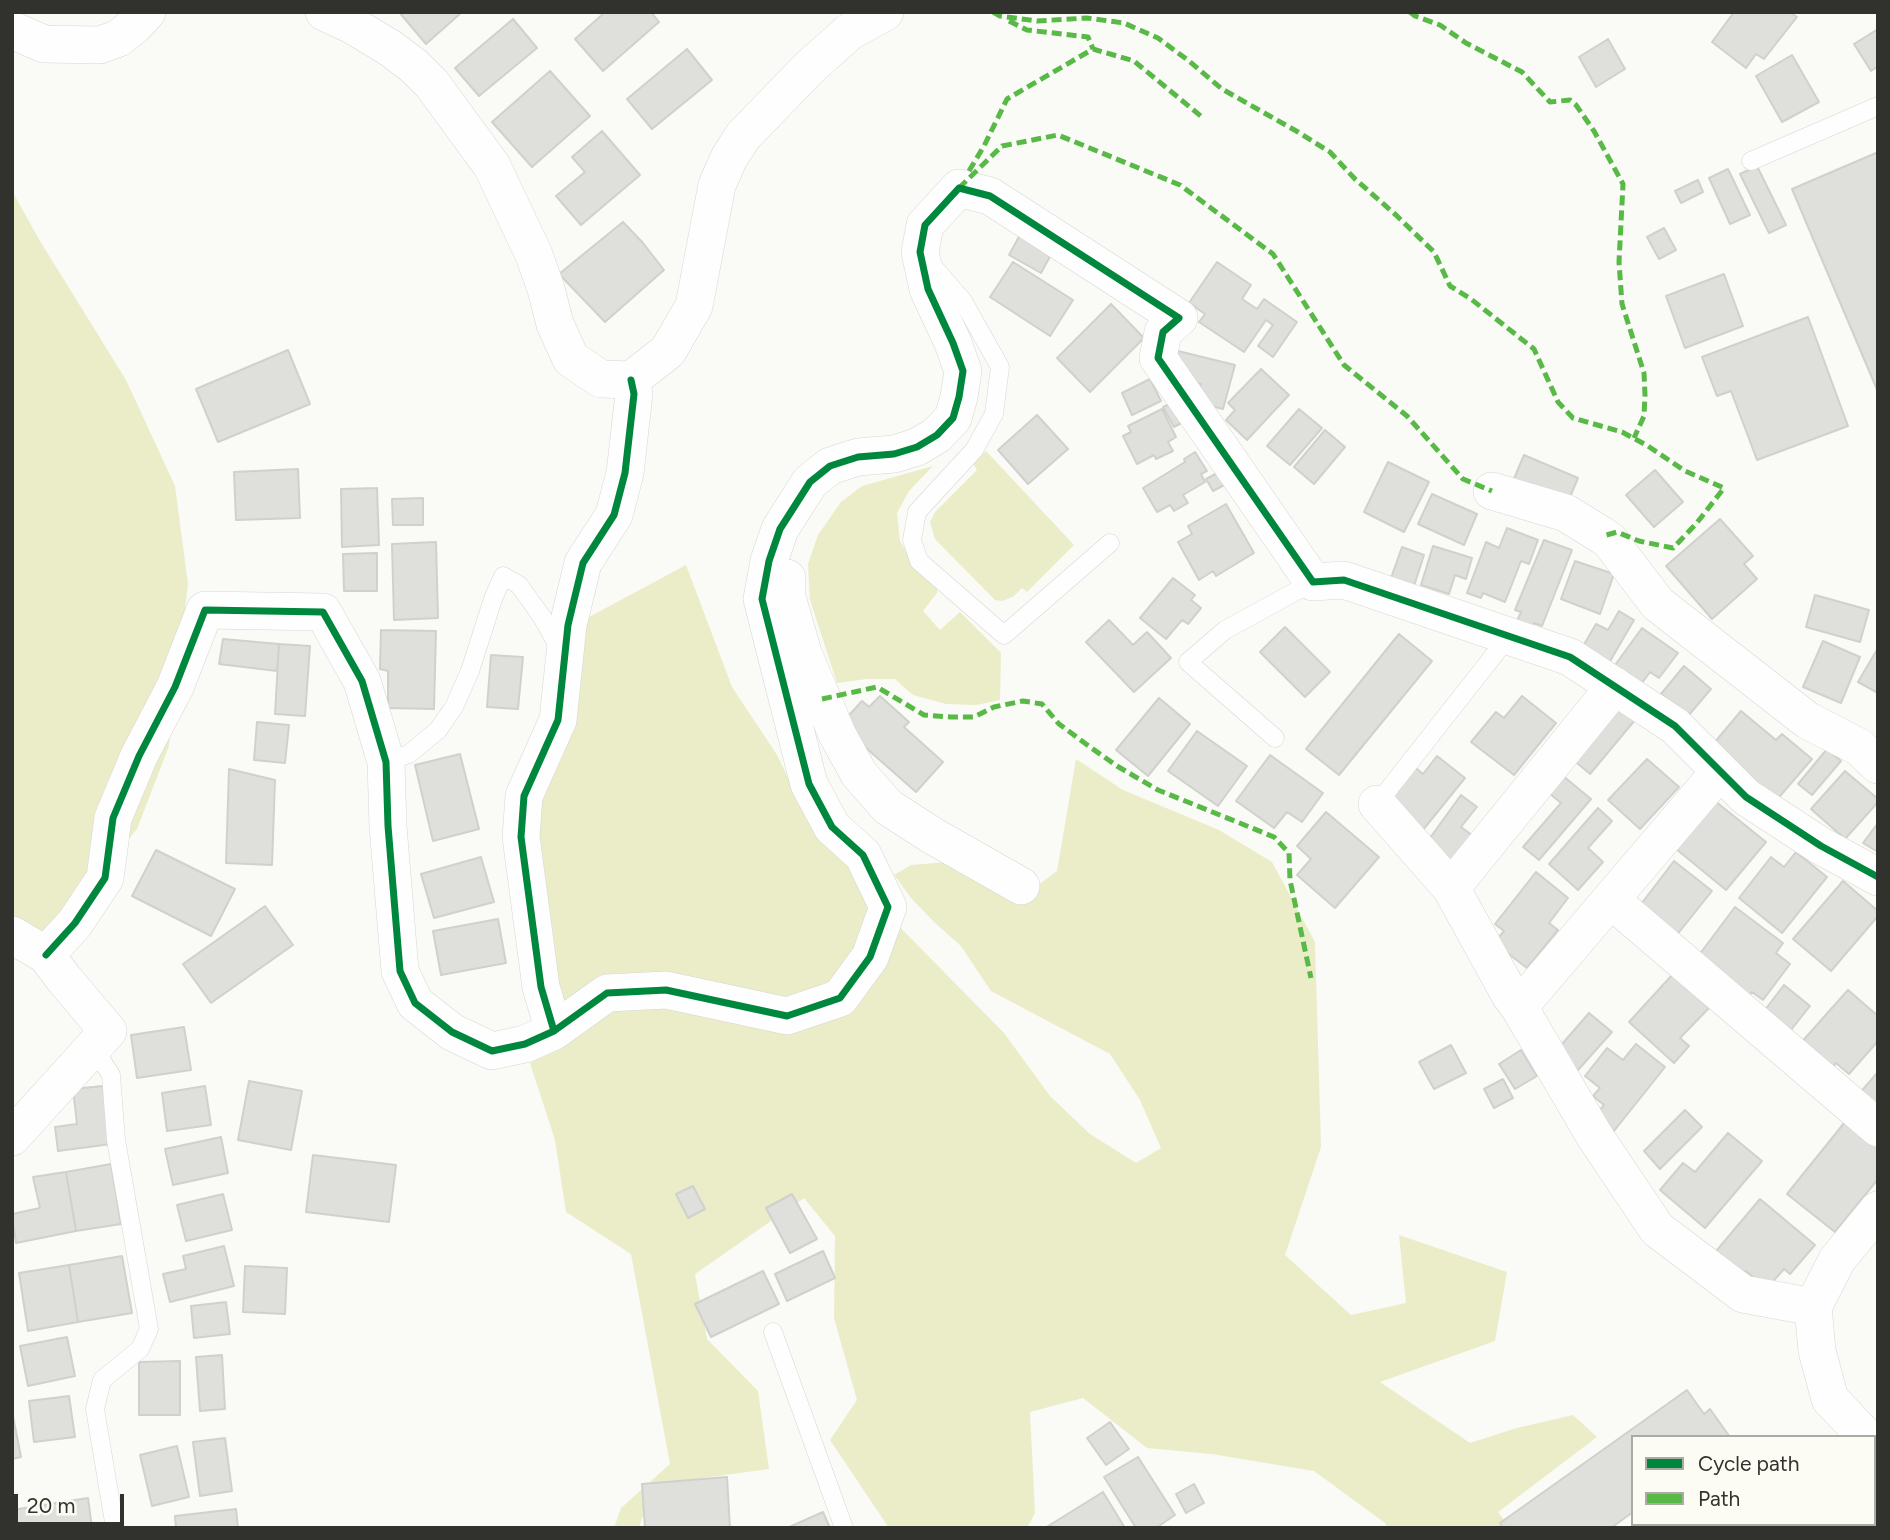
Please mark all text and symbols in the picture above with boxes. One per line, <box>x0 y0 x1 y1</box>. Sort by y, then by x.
legend <box>1631 1435 1876 1526</box>
text: Cycle path <box>1698 1451 1799 1476</box>
scale bar <box>18 1480 128 1524</box>
text: Path <box>1698 1486 1740 1511</box>
text: 20 m <box>27 1493 75 1518</box>

